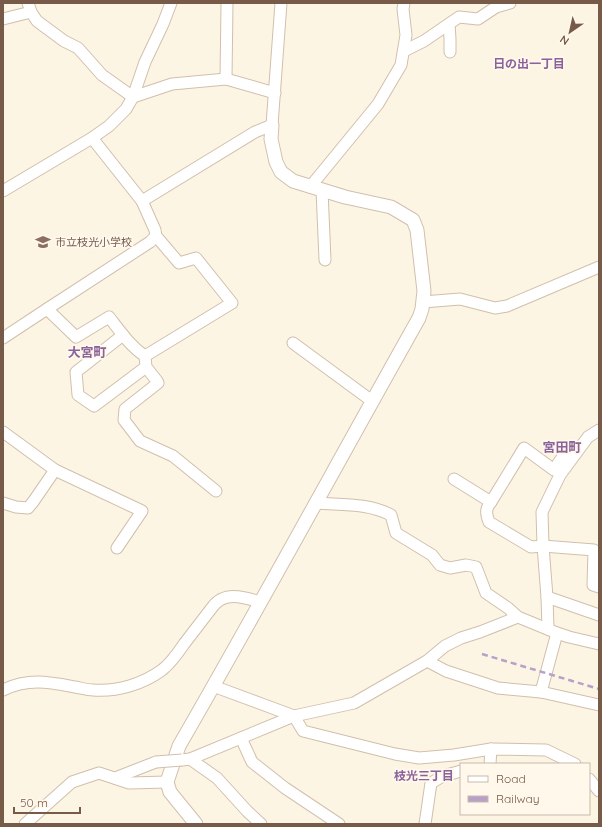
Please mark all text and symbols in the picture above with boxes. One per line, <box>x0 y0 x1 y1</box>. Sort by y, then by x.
north arrow <box>550 12 590 52</box>
text: N <box>557 32 572 48</box>
district label: 日の出一丁目 <box>493 56 565 71</box>
school or university icon: 市立枝光小学校 <box>34 233 52 251</box>
place label: 市立枝光小学校 <box>55 235 132 249</box>
district label: 大宮町 <box>67 344 107 360</box>
district label: 宮田町 <box>542 439 582 455</box>
legend <box>460 763 590 815</box>
district label: 枝光三丁目 <box>394 768 454 783</box>
text: Road <box>496 771 526 786</box>
scale bar <box>14 789 80 815</box>
text: Railway <box>496 791 540 806</box>
text: 50 m <box>20 795 48 810</box>

